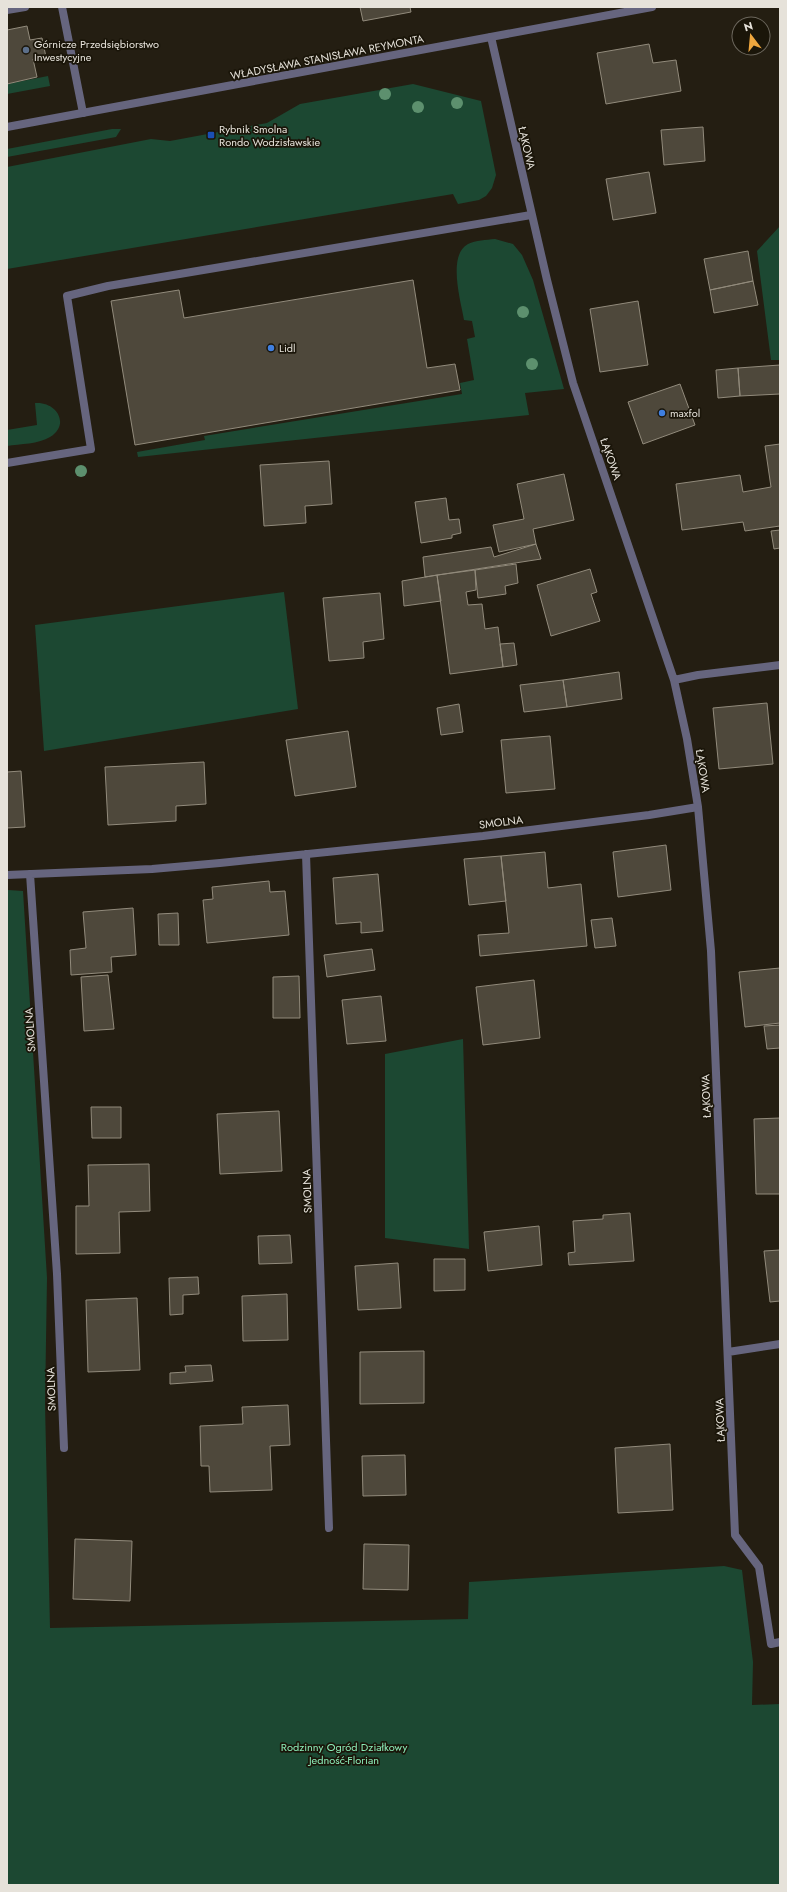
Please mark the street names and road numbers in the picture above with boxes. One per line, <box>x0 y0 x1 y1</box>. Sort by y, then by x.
street label: WŁADYSŁAWA STANISŁAWA REYMONTA <box>229 30 426 84</box>
street label: ŁĄKOWA <box>514 124 540 172</box>
street label: ŁĄKOWA <box>596 435 626 483</box>
street label: ŁĄKOWA <box>692 747 714 795</box>
street label: SMOLNA <box>478 811 525 833</box>
street label: SMOLNA <box>20 1007 40 1053</box>
street label: ŁĄKOWA <box>697 1073 715 1119</box>
street label: SMOLNA <box>298 1168 316 1213</box>
street label: SMOLNA <box>42 1366 60 1411</box>
street label: ŁĄKOWA <box>711 1397 729 1443</box>

